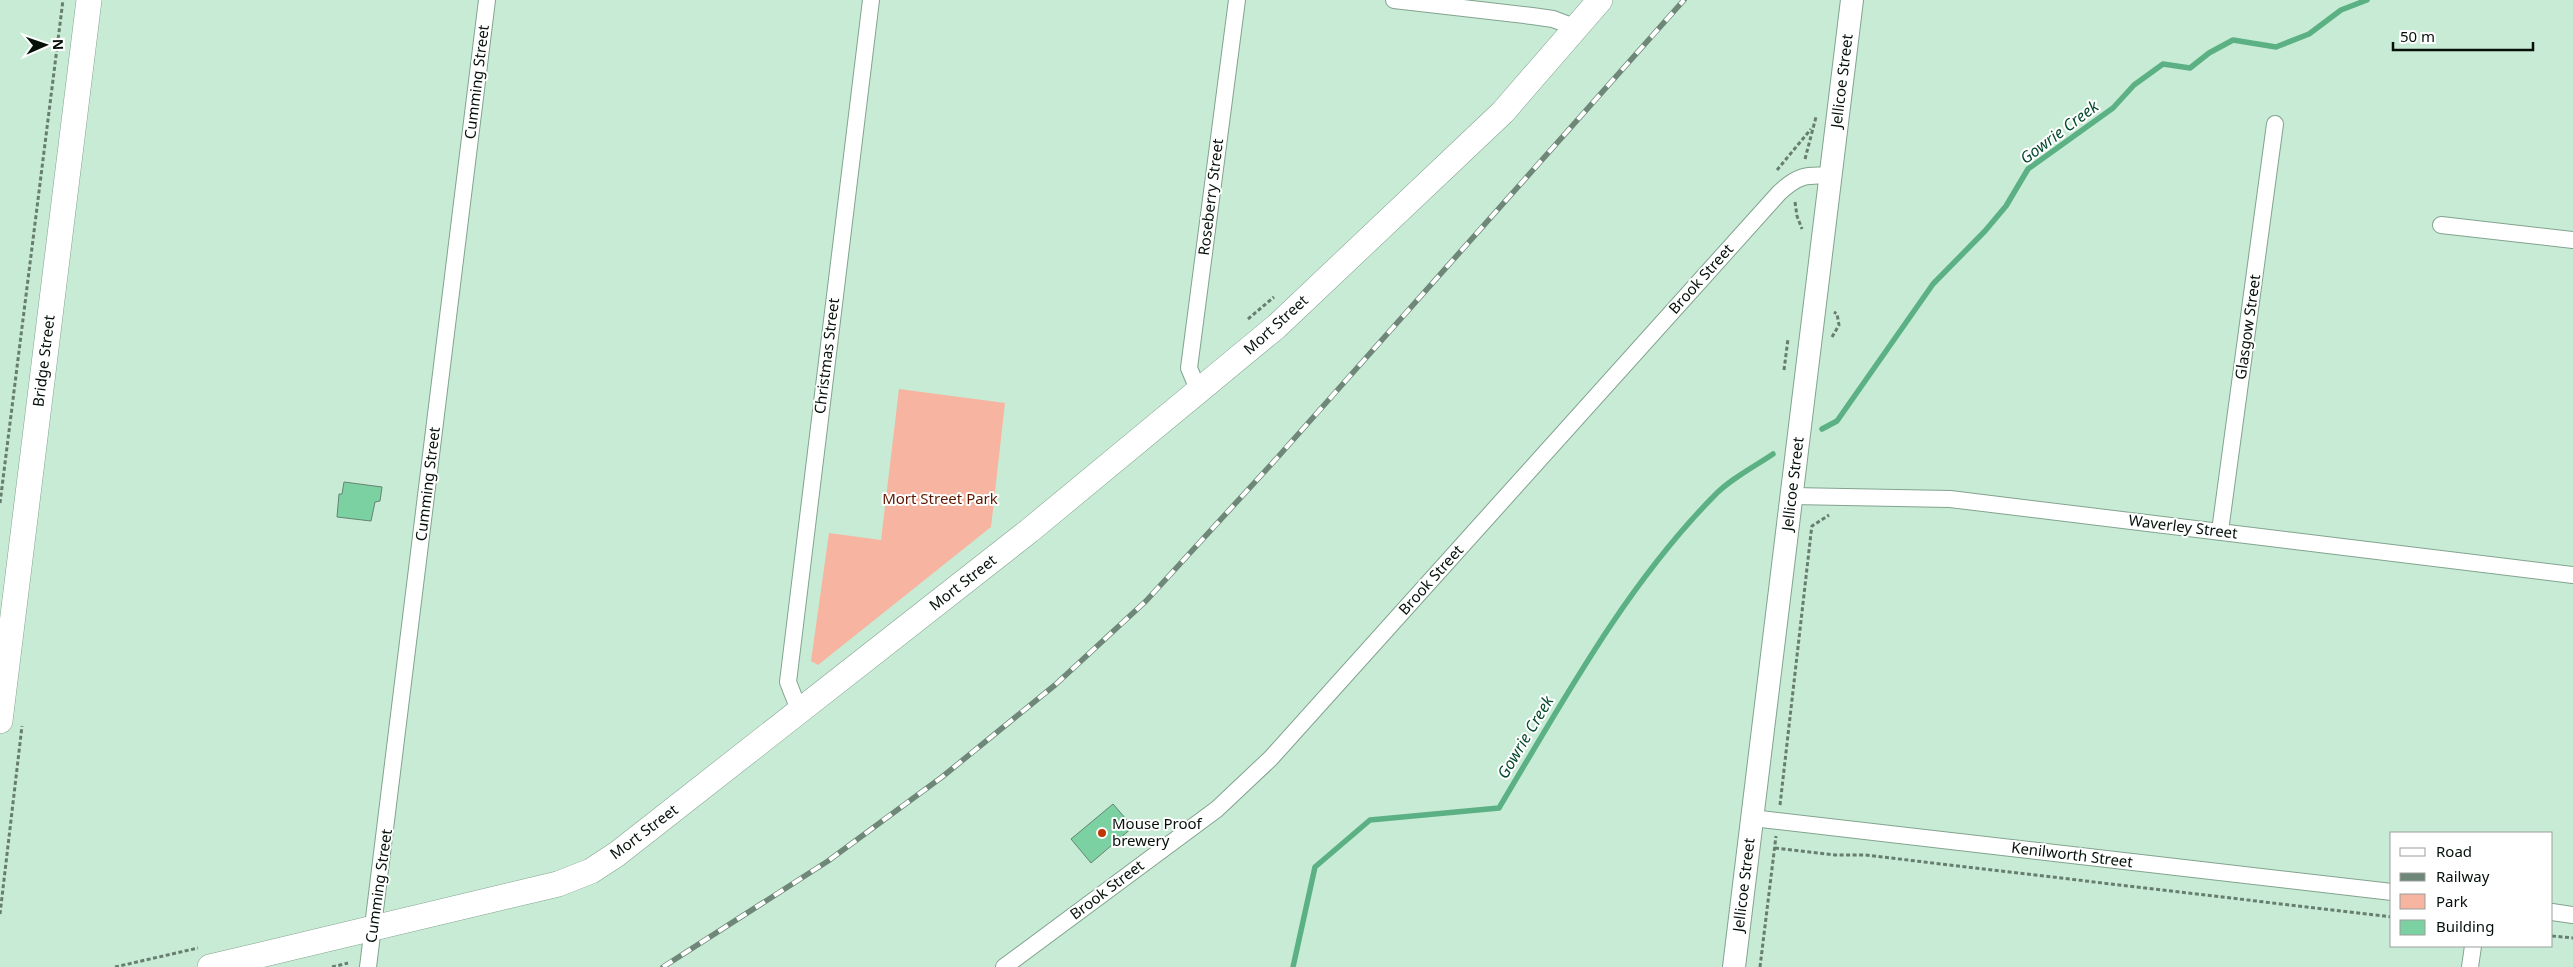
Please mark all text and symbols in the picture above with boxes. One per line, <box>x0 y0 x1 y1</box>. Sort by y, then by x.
north arrow <box>20 20 70 70</box>
scale bar <box>2393 20 2533 52</box>
street label: Cumming Street <box>459 23 493 140</box>
text: 50 m <box>2400 26 2435 46</box>
street label: Jellicoe Street <box>1825 32 1857 131</box>
text: N <box>49 39 68 51</box>
water label: Gowrie Creek <box>2015 95 2104 169</box>
street label: Roseberry Street <box>1193 137 1227 256</box>
street label: Brook Street <box>1664 239 1737 318</box>
street label: Glasgow Street <box>2230 272 2264 381</box>
street label: Mort Street <box>1239 290 1312 358</box>
street label: Christmas Street <box>809 296 843 415</box>
street label: Bridge Street <box>27 313 59 408</box>
street label: Cumming Street <box>410 425 444 542</box>
street label: Jellicoe Street <box>1776 435 1808 534</box>
park label: Mort Street Park <box>882 488 998 508</box>
street label: Waverley Street <box>2127 509 2239 543</box>
street label: Brook Street <box>1394 540 1467 619</box>
street label: Mort Street <box>925 549 1001 615</box>
water label: Gowrie Creek <box>1492 691 1559 783</box>
street label: Mort Street <box>605 799 682 863</box>
place label: Mouse Proof brewery <box>1112 813 1203 850</box>
street label: Cumming Street <box>360 827 396 944</box>
marker: Mouse Proof brewery <box>1096 827 1108 839</box>
legend <box>2390 832 2553 947</box>
street label: Jellicoe Street <box>1727 836 1759 935</box>
street label: Kenilworth Street <box>2010 837 2135 871</box>
text: Road <box>2436 841 2472 861</box>
street label: Brook Street <box>1065 855 1148 924</box>
text: Railway <box>2436 866 2490 886</box>
text: Park <box>2436 891 2468 911</box>
text: Building <box>2436 916 2494 936</box>

